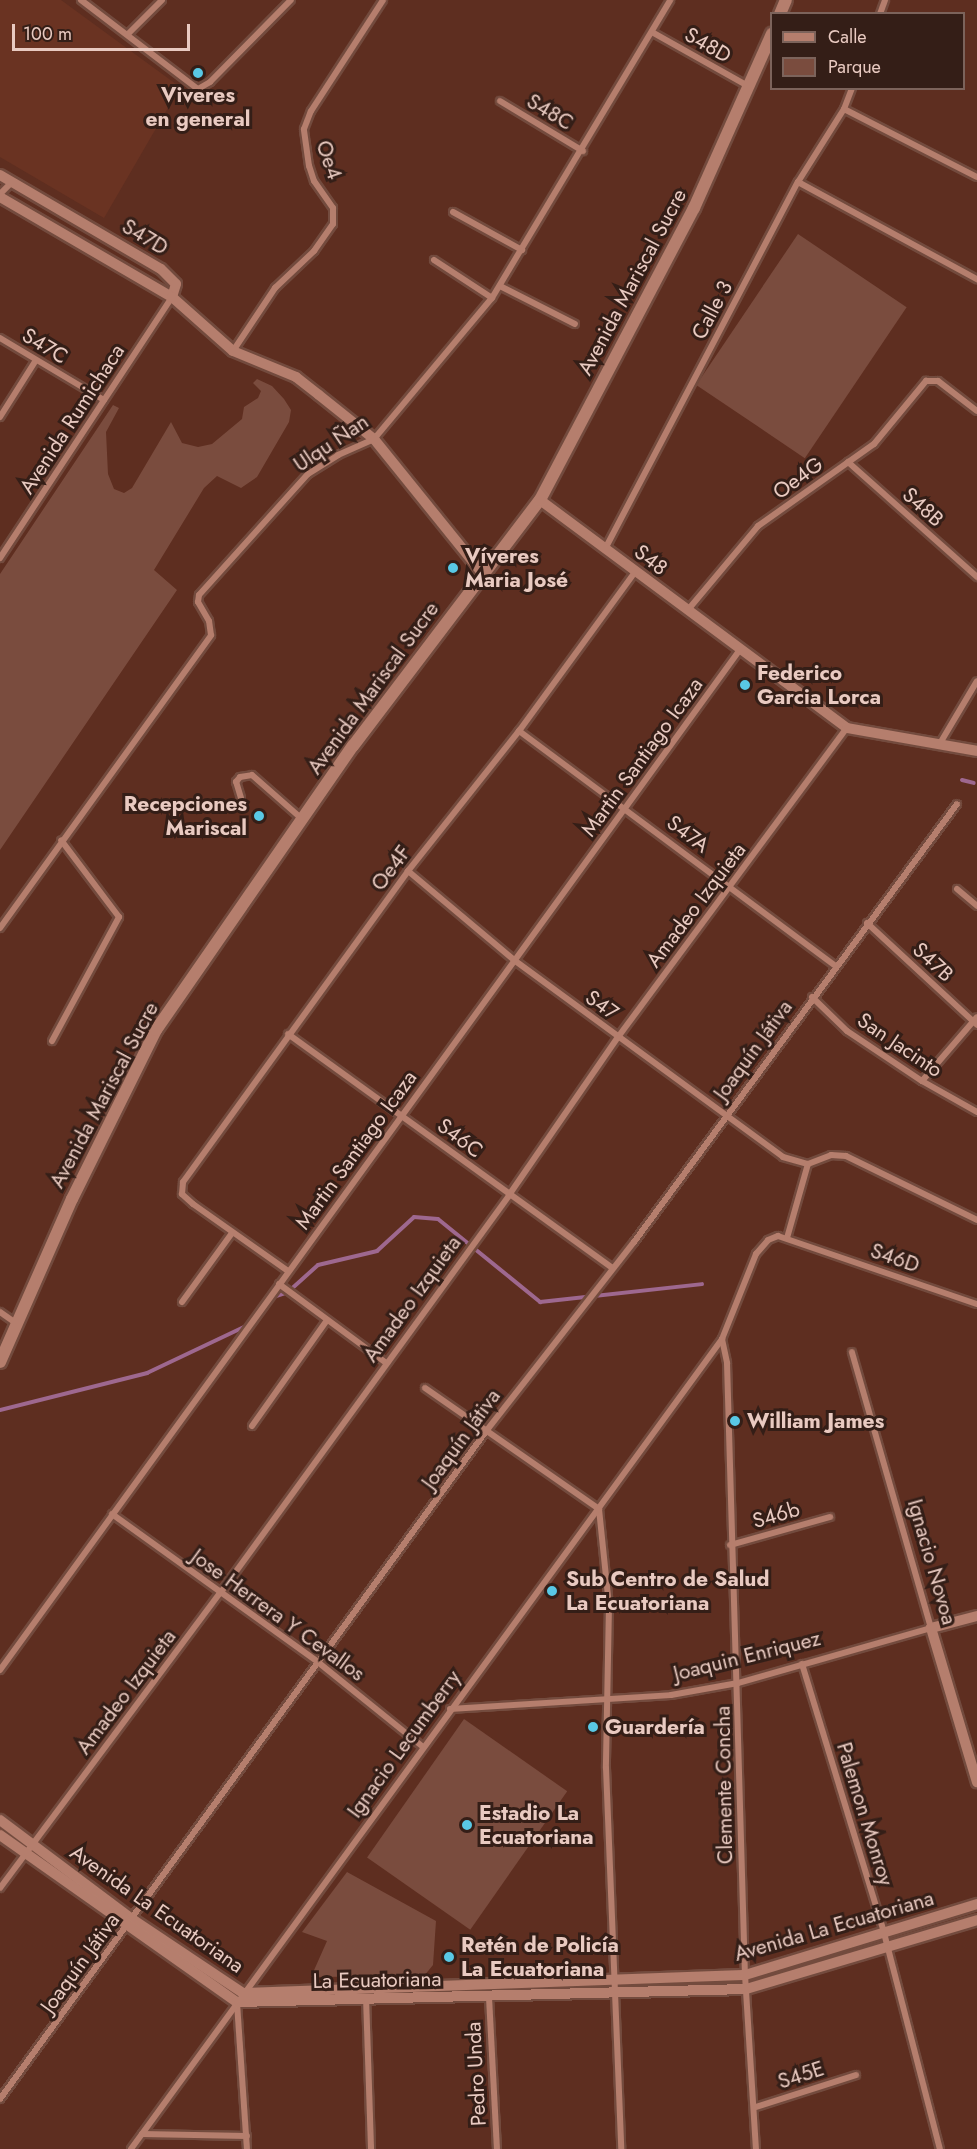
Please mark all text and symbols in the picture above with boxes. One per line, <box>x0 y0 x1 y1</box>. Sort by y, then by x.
scale bar <box>15 12 194 50</box>
legend <box>770 12 965 90</box>
text: 100 m <box>23 21 72 47</box>
street label: S48D <box>680 22 736 68</box>
text: Calle <box>828 24 867 50</box>
text: Parque <box>828 54 881 80</box>
marker: Viveres en general <box>191 66 205 80</box>
place label: Viveres en general <box>146 82 250 132</box>
street label: S48C <box>522 88 578 136</box>
street label: Oe4 <box>311 137 347 183</box>
street label: Avenida Mariscal Sucre <box>572 185 692 379</box>
street label: S47D <box>117 214 173 260</box>
street label: Calle 3 <box>686 276 738 344</box>
street label: S47C <box>18 323 72 369</box>
street label: Avenida Rumichaca <box>14 339 130 499</box>
street label: Ulqu Ñan <box>289 409 373 477</box>
street label: Oe4G <box>768 451 828 505</box>
street label: S48B <box>897 482 949 532</box>
street label: S48 <box>629 539 673 581</box>
place label: Víveres Maria José <box>465 543 568 593</box>
marker: Víveres Maria José <box>446 561 460 575</box>
street label: Avenida Mariscal Sucre <box>302 597 444 779</box>
place label: Federico Garcia Lorca <box>757 660 881 710</box>
street label: Martin Santiago Icaza <box>576 673 708 841</box>
marker: Federico Garcia Lorca <box>738 678 752 692</box>
place label: Recepciones Mariscal <box>124 791 247 841</box>
marker: Recepciones Mariscal <box>252 809 266 823</box>
street label: S47A <box>662 810 714 858</box>
street label: Amadeo Izquieta <box>641 838 751 972</box>
street label: Oe4F <box>366 840 416 896</box>
street label: S47B <box>907 937 959 987</box>
street label: S47 <box>581 985 623 1025</box>
street label: Joaquín Játiva <box>708 995 798 1105</box>
street label: Avenida Mariscal Sucre <box>44 998 164 1192</box>
street label: San Jacinto <box>853 1007 947 1083</box>
street label: Martin Santiago Icaza <box>290 1066 422 1234</box>
street label: S46C <box>432 1113 488 1163</box>
street label: Amadeo Izquieta <box>358 1231 466 1367</box>
street label: S46D <box>867 1238 923 1278</box>
street label: Joaquín Játiva <box>416 1384 506 1494</box>
place label: William James <box>747 1408 884 1434</box>
marker: William James <box>728 1414 742 1428</box>
street label: S46b <box>750 1496 802 1534</box>
street label: Ignacio Novoa <box>902 1496 962 1628</box>
street label: Jose Herrera Y Cevallos <box>186 1544 370 1686</box>
place label: Sub Centro de Salud La Ecuatoriana <box>566 1566 769 1616</box>
marker: Sub Centro de Salud La Ecuatoriana <box>543 1582 561 1600</box>
street label: Amadeo Izquieta <box>71 1625 181 1759</box>
street label: Joaquin Enriquez <box>671 1626 823 1686</box>
street label: Ignacio Lecumberry <box>342 1665 466 1823</box>
street label: Clemente Concha <box>710 1706 738 1864</box>
place label: Guardería <box>605 1714 705 1740</box>
marker: Guardería <box>586 1720 600 1734</box>
street label: Palemon Monroy <box>831 1739 899 1889</box>
place label: Estadio La Ecuatoriana <box>479 1800 594 1850</box>
marker: Estadio La Ecuatoriana <box>460 1818 474 1832</box>
street label: Avenida La Ecuatoriana <box>65 1839 249 1979</box>
street label: Avenida La Ecuatoriana <box>731 1885 937 1967</box>
street label: Joaquín Játiva <box>35 1908 125 2018</box>
place label: Retén de Policía La Ecuatoriana <box>461 1932 619 1982</box>
marker: Retén de Policía La Ecuatoriana <box>442 1950 456 1964</box>
street label: La Ecuatoriana <box>312 1966 442 1994</box>
street label: Pedro Unda <box>461 2021 491 2127</box>
street label: S45E <box>775 2056 827 2094</box>

